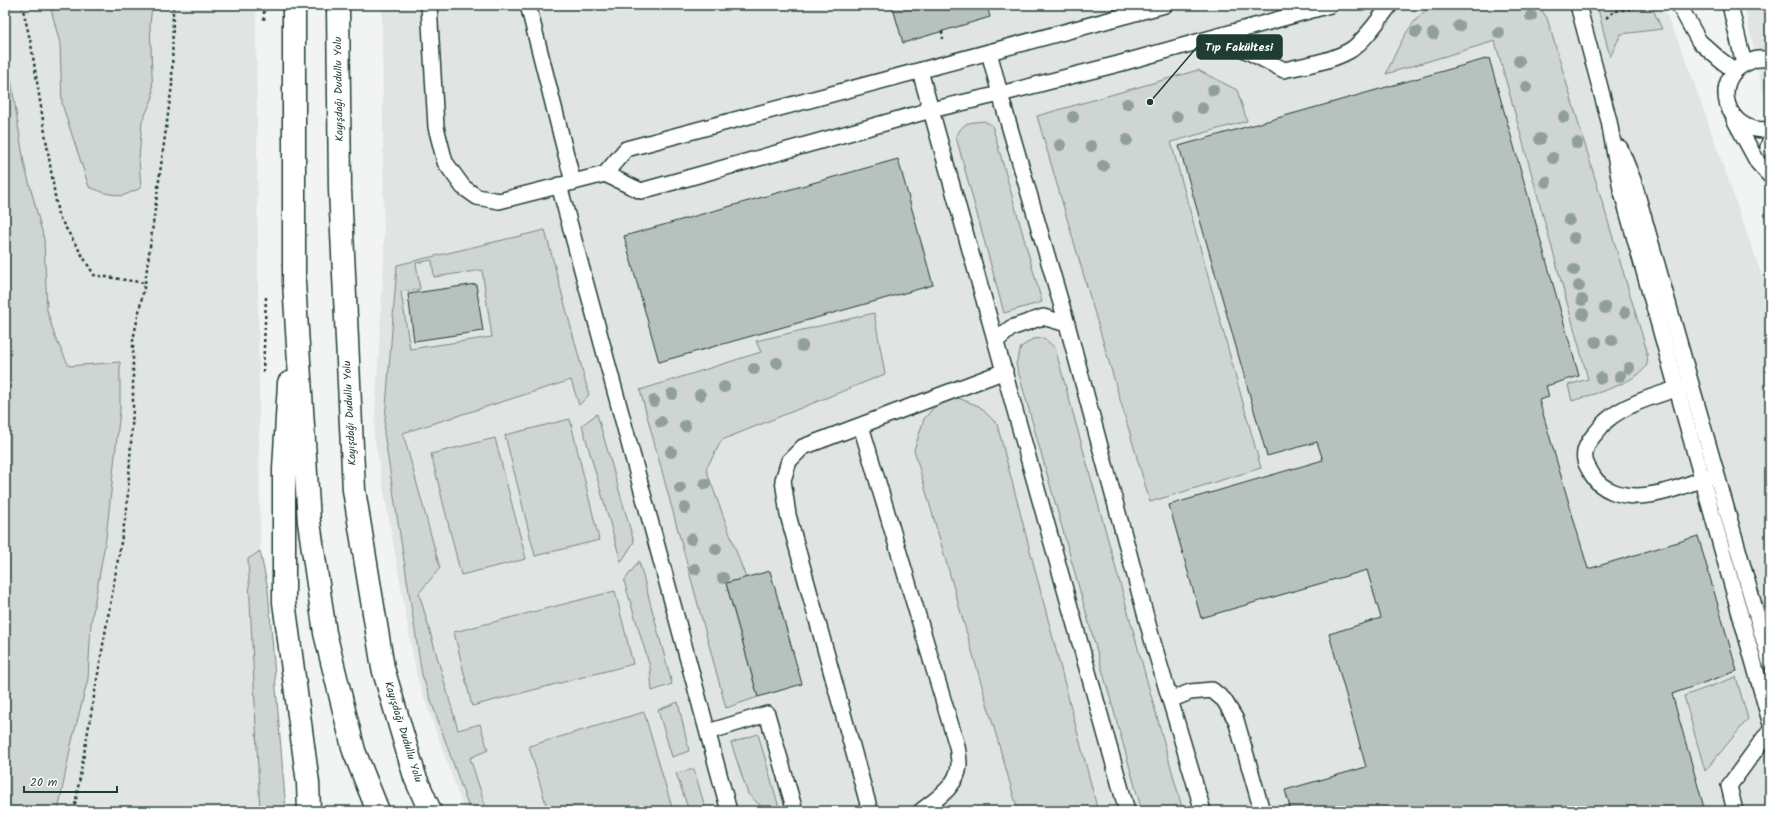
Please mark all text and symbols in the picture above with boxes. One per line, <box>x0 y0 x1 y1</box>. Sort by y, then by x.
callout: Tıp Fakültesi <box>1197 35 1282 59</box>
street label: Kayışdağı Dudullu Yolu <box>329 36 349 142</box>
text: Tıp Fakültesi <box>1205 38 1274 57</box>
street label: Kayışdağı Dudullu Yolu <box>338 359 362 466</box>
street label: Kayışdağı Dudullu Yolu <box>379 679 427 786</box>
scale bar <box>24 768 117 794</box>
text: 20 m <box>30 773 58 792</box>

